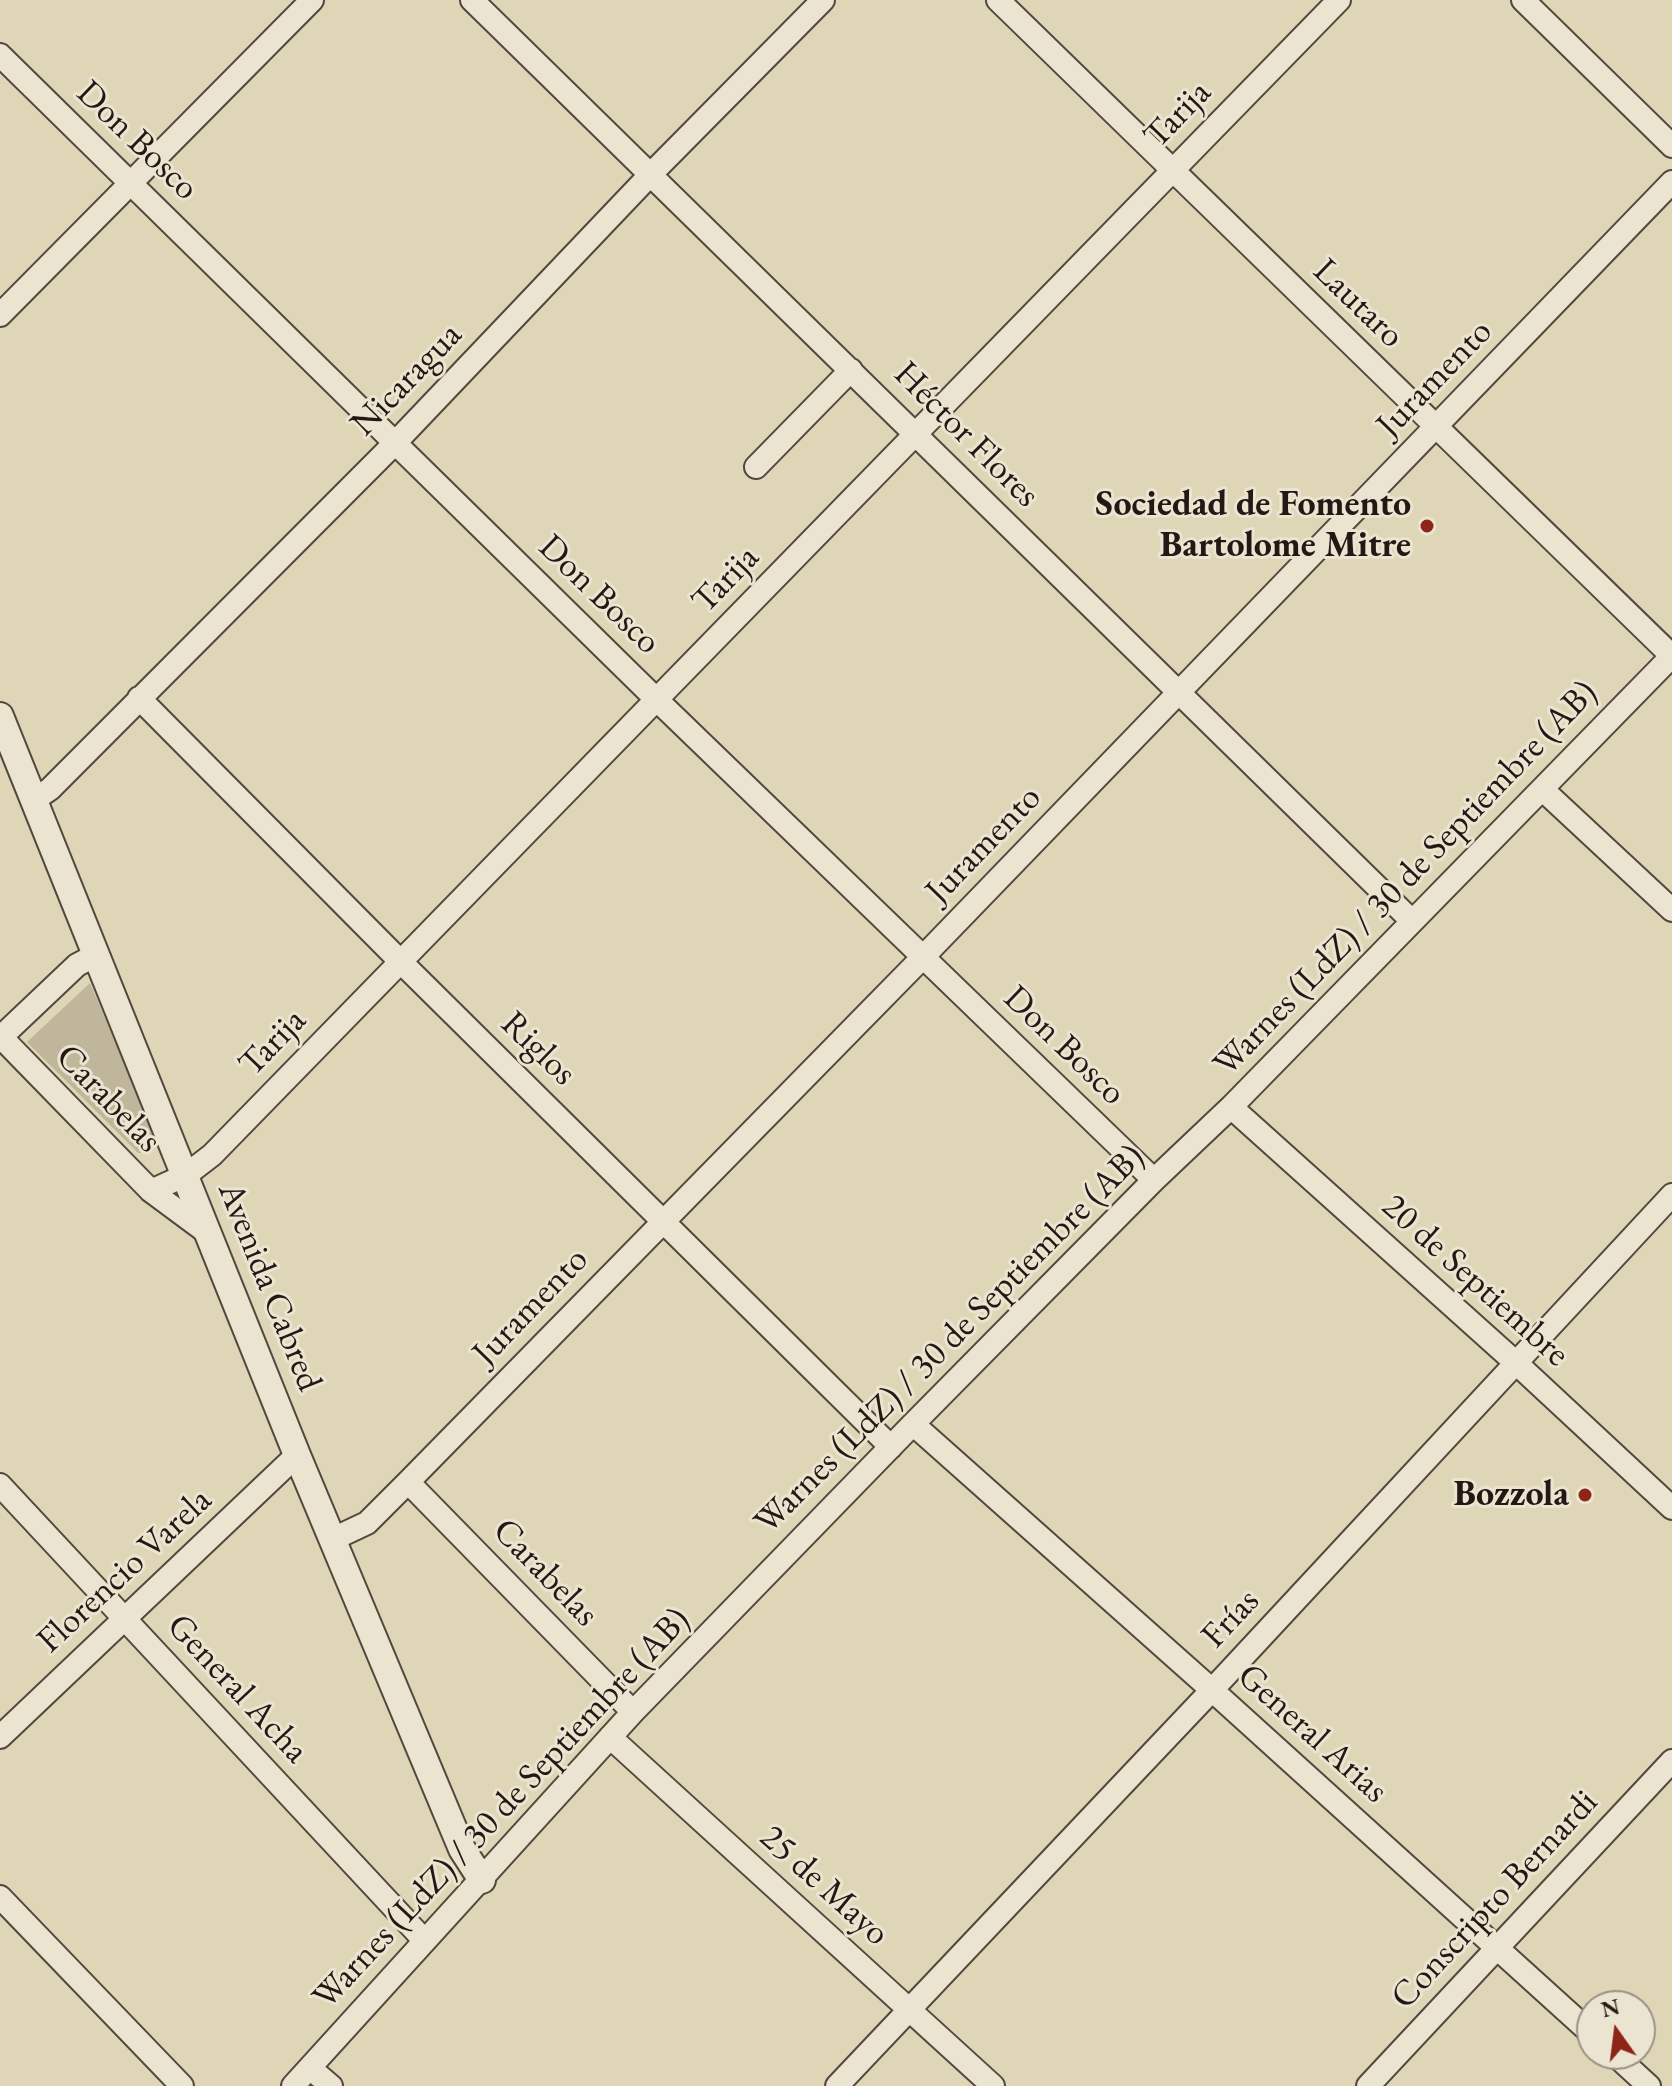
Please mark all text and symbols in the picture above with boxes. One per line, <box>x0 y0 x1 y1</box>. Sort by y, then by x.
street label: Don Bosco <box>67 72 207 210</box>
street label: Tarija <box>1135 72 1221 158</box>
street label: Lautaro <box>1303 250 1413 358</box>
street label: Juramento <box>1368 311 1502 447</box>
street label: Nicaragua <box>342 314 472 446</box>
street label: Héctor Flores <box>884 353 1048 517</box>
place label: Sociedad de Fomento Bartolome Mitre <box>1095 483 1411 568</box>
marker: Sociedad de Fomento Bartolome Mitre <box>1418 517 1436 535</box>
street label: Don Bosco <box>529 526 669 664</box>
street label: Tarija <box>683 537 769 623</box>
street label: Warnes (LdZ) / 30 de Septiembre (AB) <box>1205 672 1607 1086</box>
street label: Juramento <box>917 777 1051 913</box>
street label: Don Bosco <box>994 977 1134 1115</box>
street label: Tarija <box>230 1000 316 1086</box>
street label: Riglos <box>491 1003 585 1095</box>
street label: Carabelas <box>46 1036 170 1162</box>
street label: Warnes (LdZ) / 30 de Septiembre (AB) <box>746 1136 1154 1544</box>
street label: Avenida Cabred <box>208 1176 330 1398</box>
street label: 20 de Septiembre <box>1372 1186 1578 1376</box>
street label: Juramento <box>464 1239 598 1375</box>
place label: Bozzola <box>1453 1473 1569 1517</box>
street label: Florencio Varela <box>29 1479 221 1663</box>
marker: Bozzola <box>1576 1486 1594 1504</box>
street label: Carabelas <box>483 1510 607 1636</box>
street label: Frías <box>1193 1580 1269 1658</box>
street label: Warnes (LdZ) / 30 de Septiembre (AB) <box>304 1599 700 2019</box>
street label: General Acha <box>157 1606 317 1772</box>
street label: General Arias <box>1228 1655 1396 1813</box>
street label: Conscripto Bernardi <box>1382 1782 1608 2018</box>
street label: 25 de Mayo <box>750 1817 898 1955</box>
north arrow <box>1576 1990 1656 2070</box>
text: N <box>1598 1992 1623 2024</box>

